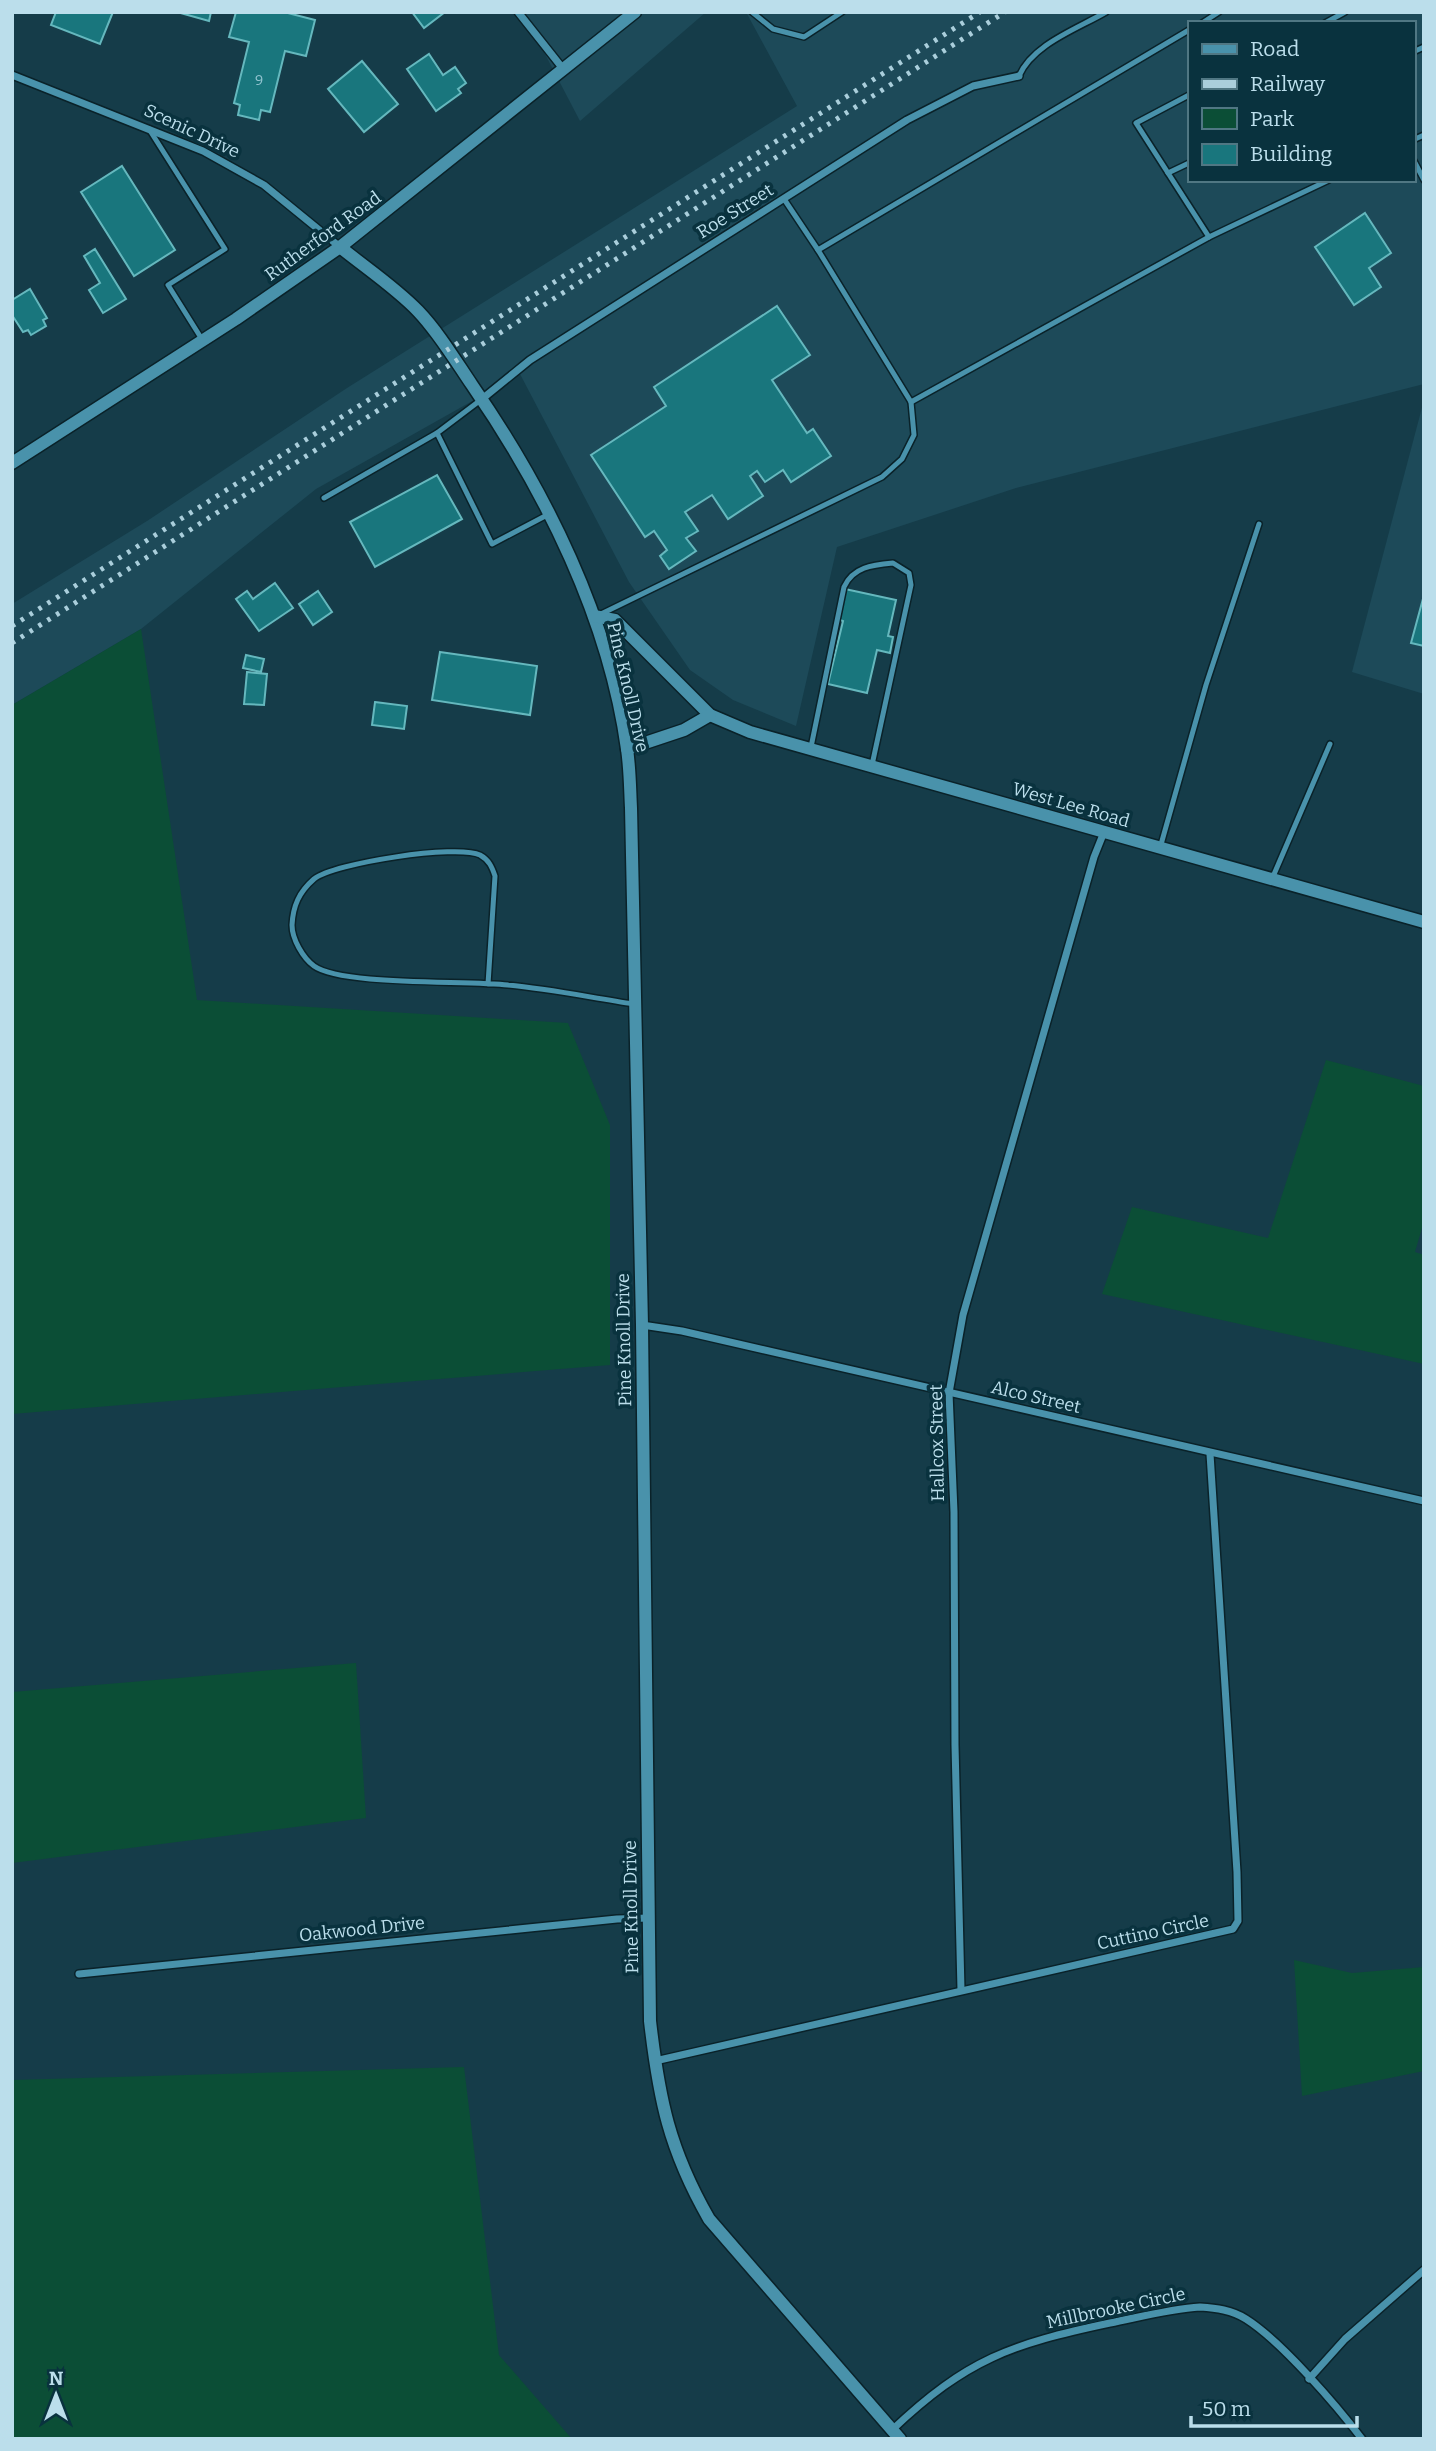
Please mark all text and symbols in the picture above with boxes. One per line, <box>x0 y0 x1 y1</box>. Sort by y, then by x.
legend <box>1188 21 1415 182</box>
text: Road <box>1250 36 1299 62</box>
text: Railway <box>1250 71 1326 97</box>
house number: 9 <box>255 72 263 89</box>
street label: Scenic Drive <box>141 99 243 163</box>
text: Park <box>1250 106 1294 132</box>
text: Building <box>1250 141 1333 167</box>
street label: Roe Street <box>693 179 778 243</box>
street label: Rutherford Road <box>261 186 386 286</box>
street label: Pine Knoll Drive <box>602 620 654 754</box>
street label: West Lee Road <box>1010 778 1133 832</box>
street label: Pine Knoll Drive <box>612 1273 636 1407</box>
street label: Alco Street <box>989 1376 1083 1418</box>
street label: Hallcox Street <box>925 1384 949 1502</box>
street label: Pine Knoll Drive <box>619 1840 643 1974</box>
street label: Cuttino Circle <box>1095 1909 1211 1955</box>
street label: Oakwood Drive <box>298 1911 426 1947</box>
street label: Millbrooke Circle <box>1045 2283 1187 2333</box>
north arrow <box>21 2360 91 2430</box>
text: N <box>49 2367 64 2390</box>
scale bar <box>1191 2384 1357 2428</box>
text: 50 m <box>1202 2396 1251 2422</box>

